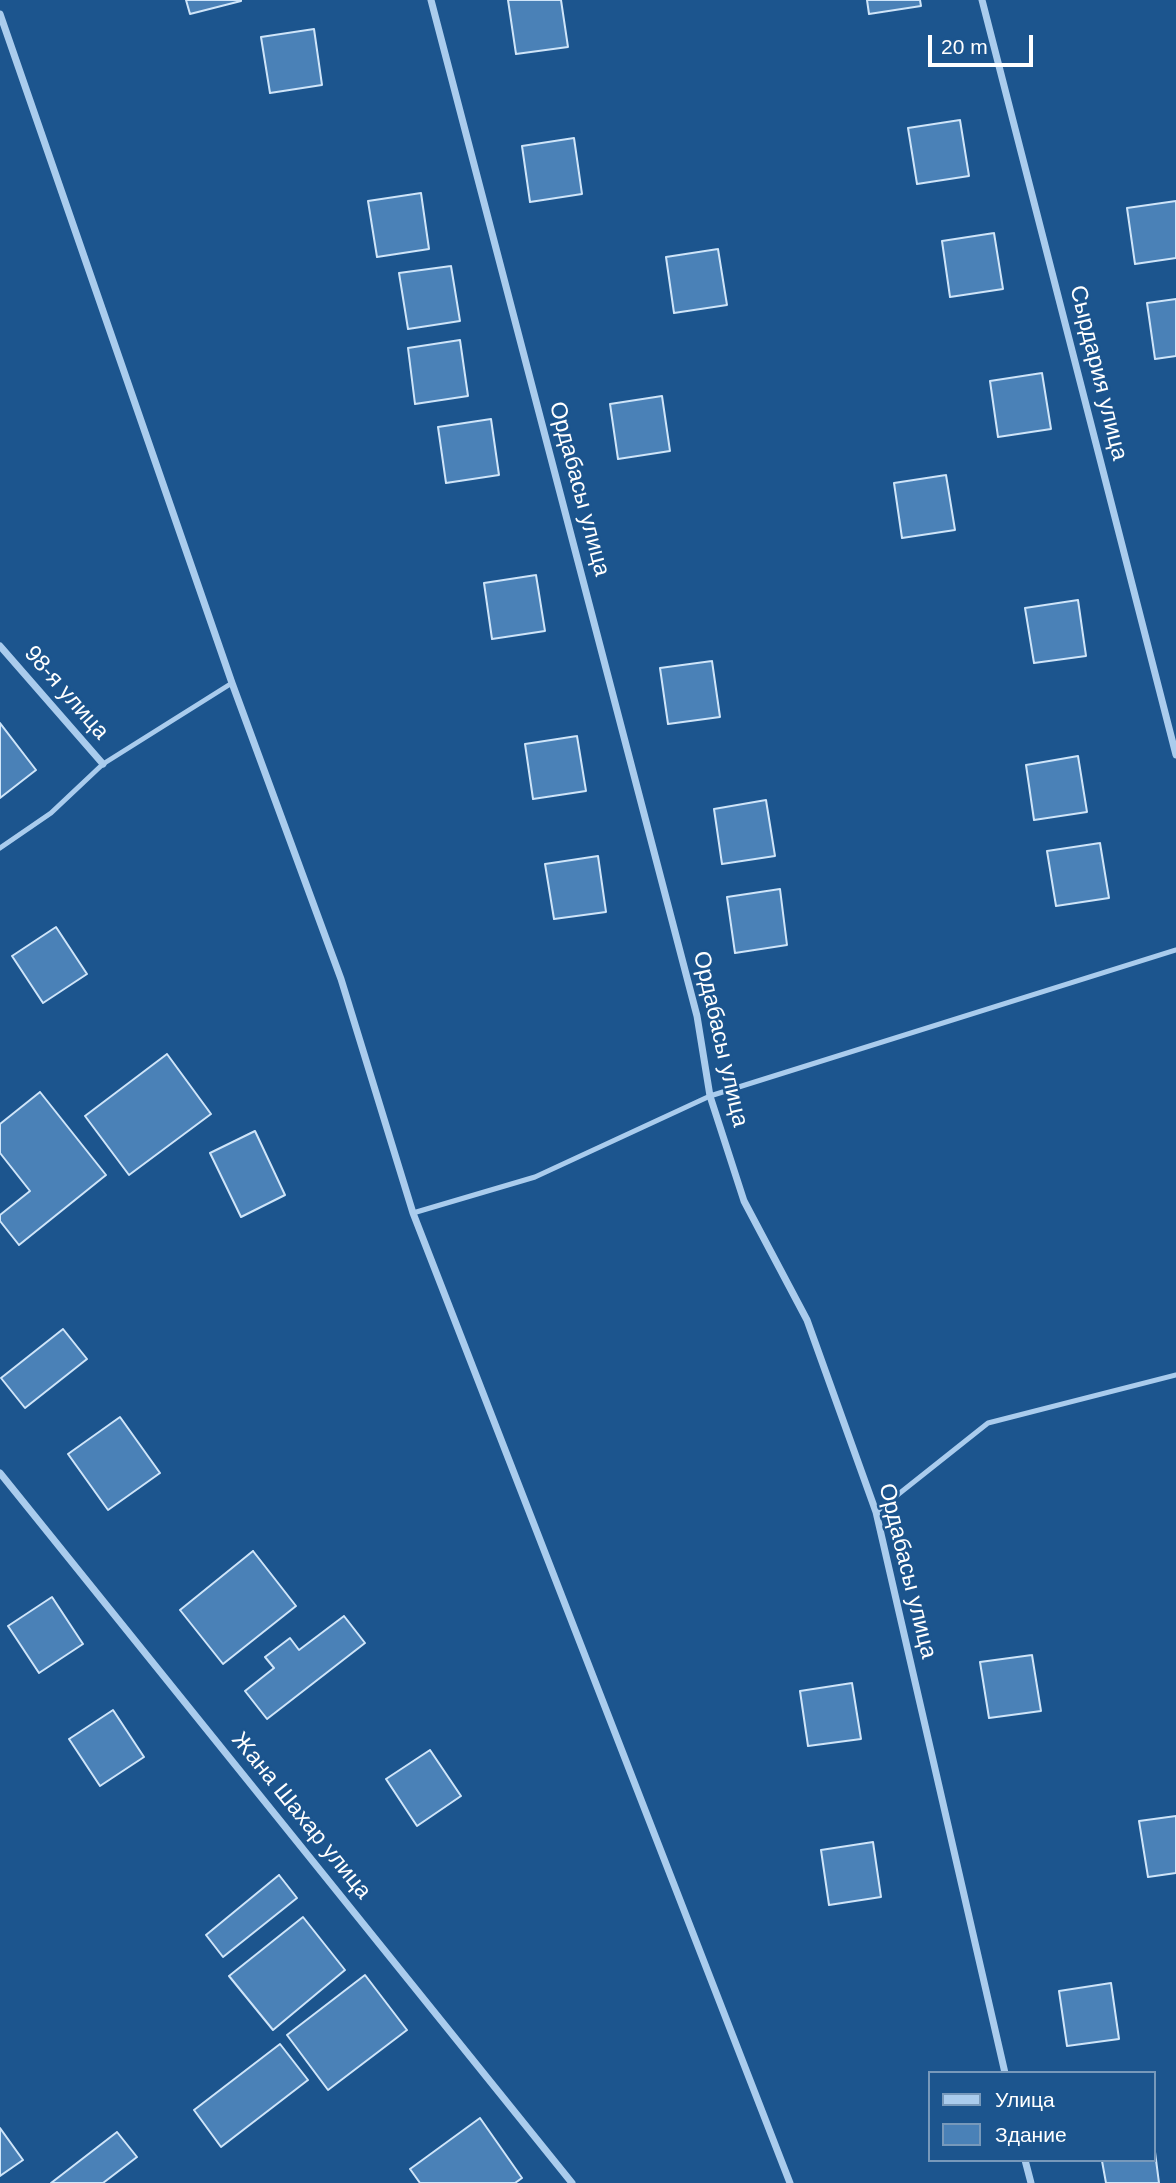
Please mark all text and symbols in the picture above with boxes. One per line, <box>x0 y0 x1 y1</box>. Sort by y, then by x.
scale bar <box>931 21 1036 65</box>
text: 20 m <box>941 35 988 58</box>
street label: Сырдария улица <box>1063 283 1133 463</box>
street label: Ордабасы улица <box>542 399 616 579</box>
street label: 98-я улица <box>18 640 114 746</box>
street label: Ордабасы улица <box>686 948 754 1130</box>
street label: Ордабасы улица <box>872 1481 942 1661</box>
street label: Жана Шахар улица <box>225 1727 377 1905</box>
legend <box>928 2071 1155 2162</box>
text: Улица <box>995 2088 1055 2111</box>
text: Здание <box>995 2123 1067 2146</box>

